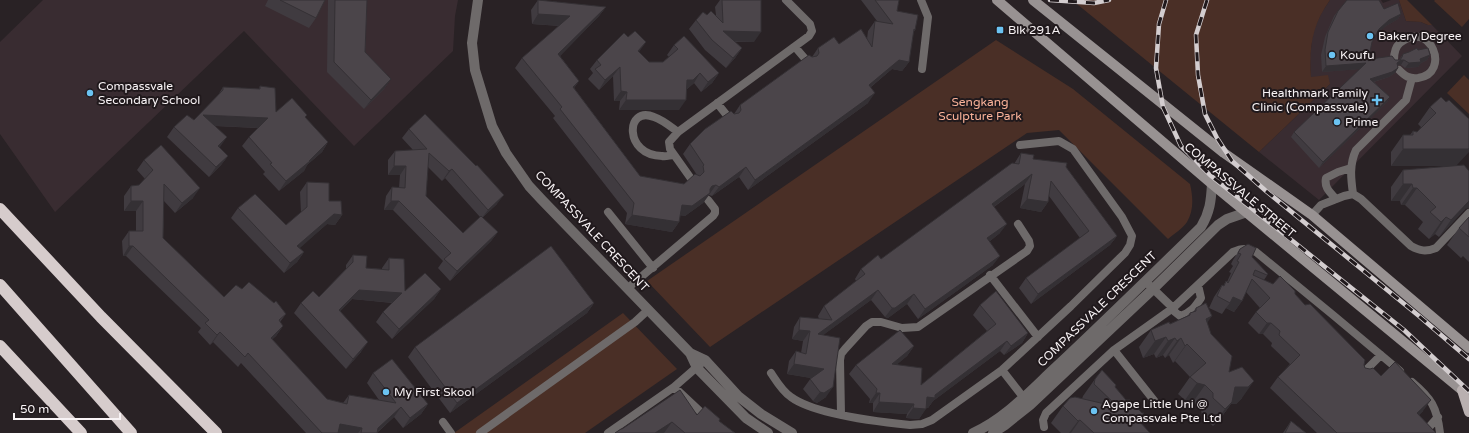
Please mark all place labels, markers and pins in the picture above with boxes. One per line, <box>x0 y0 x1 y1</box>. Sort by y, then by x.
place label: Blk 291A <box>1008 23 1060 37</box>
marker: Blk 291A <box>995 25 1005 35</box>
place label: Bakery Degree <box>1378 29 1462 43</box>
marker: Bakery Degree <box>1365 31 1375 41</box>
place label: Koufu <box>1340 48 1375 62</box>
marker: Koufu <box>1327 50 1337 60</box>
place label: Compassvale Secondary School <box>98 79 200 107</box>
place label: Healthmark Family Clinic (Compassvale) <box>1252 86 1369 114</box>
marker: Compassvale Secondary School <box>85 88 95 98</box>
marker: Healthmark Family Clinic (Compassvale) <box>1371 94 1383 106</box>
place label: Prime <box>1345 115 1379 129</box>
marker: Prime <box>1332 117 1342 127</box>
place label: My First Skool <box>394 385 475 399</box>
marker: My First Skool <box>381 387 391 397</box>
place label: Agape Little Uni @ Compassvale Pte Ltd <box>1102 397 1222 425</box>
marker: Agape Little Uni @ Compassvale Pte Ltd <box>1089 406 1099 416</box>

